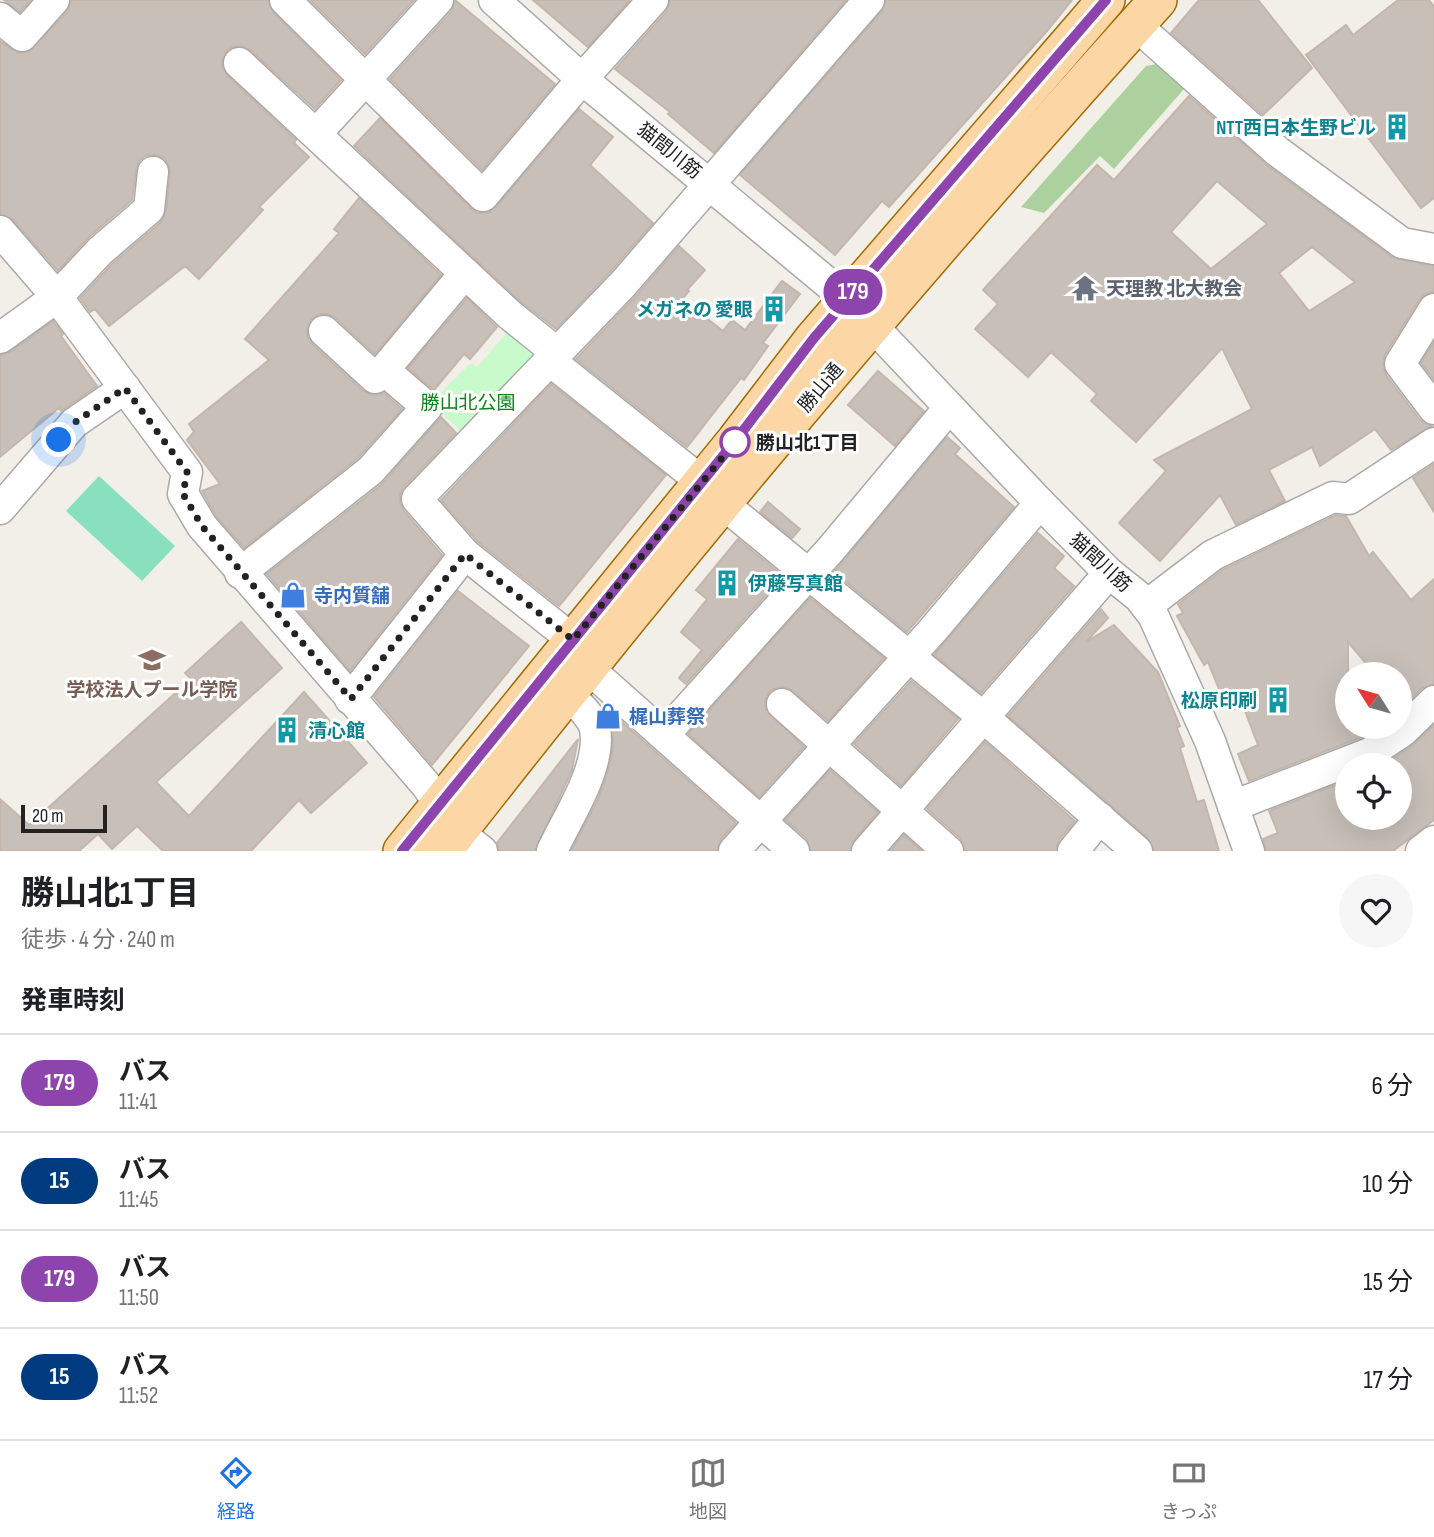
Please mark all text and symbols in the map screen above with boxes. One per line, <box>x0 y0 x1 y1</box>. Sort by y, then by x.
building icon: NTT西日本生野ビル <box>1382 112 1412 142</box>
place label: NTT西日本生野ビル <box>1216 117 1376 140</box>
street label: 猫間川筋 <box>632 118 706 184</box>
line badge: 179 <box>813 269 893 315</box>
temple icon: 天理教 北大教会 <box>1070 273 1100 303</box>
text: 179 <box>837 277 869 306</box>
place label: 天理教 北大教会 <box>1106 278 1242 301</box>
building icon: メガネの 愛眼 <box>759 294 789 324</box>
place label: メガネの 愛眼 <box>636 299 753 322</box>
street label: 勝山通 <box>794 359 848 417</box>
park label: 勝山北公園 <box>420 392 516 415</box>
your location <box>41 422 76 457</box>
marker: 勝山北1丁目 <box>720 427 750 457</box>
place label: 勝山北1丁目 <box>756 432 858 455</box>
street label: 猫間川筋 <box>1064 529 1136 597</box>
building icon: 伊藤写真館 <box>712 568 742 598</box>
place label: 伊藤写真館 <box>748 573 843 596</box>
shop icon: 寺内質舗 <box>278 580 308 610</box>
place label: 寺内質舗 <box>314 585 390 608</box>
school or university icon: 学校法人プール学院 <box>137 645 167 675</box>
north arrow <box>1335 662 1412 738</box>
map controls <box>1335 662 1412 830</box>
place label: 学校法人プール学院 <box>66 679 238 702</box>
building icon: 松原印刷 <box>1263 685 1293 715</box>
place label: 松原印刷 <box>1181 690 1257 713</box>
shop icon: 梶山葬祭 <box>593 701 623 731</box>
place label: 梶山葬祭 <box>629 706 705 729</box>
building icon: 清心館 <box>272 715 302 745</box>
place label: 清心館 <box>308 720 365 743</box>
button: locate <box>1335 753 1412 830</box>
scale bar <box>21 802 107 834</box>
text: 20 m <box>32 805 64 828</box>
text: 勝山北1丁目 <box>21 874 199 914</box>
button: heart <box>1339 874 1413 948</box>
text: 徒歩 · 4 分 · 240 m <box>21 926 175 954</box>
text: 発車時刻 <box>21 986 125 1017</box>
text: バス <box>119 1057 171 1088</box>
text: 179 <box>44 1068 75 1097</box>
text: 6 分 <box>1371 1071 1413 1102</box>
text: 11:41 <box>119 1088 157 1116</box>
text: バス <box>119 1155 171 1186</box>
text: 15 <box>50 1166 70 1195</box>
text: 10 分 <box>1362 1169 1413 1200</box>
text: 11:45 <box>119 1186 158 1214</box>
text: バス <box>119 1253 171 1284</box>
text: 179 <box>44 1264 75 1293</box>
text: 15 分 <box>1363 1267 1413 1298</box>
text: 11:50 <box>119 1284 159 1312</box>
text: バス <box>119 1351 171 1382</box>
text: 15 <box>50 1362 70 1391</box>
text: 17 分 <box>1363 1365 1413 1396</box>
text: 11:52 <box>119 1382 158 1410</box>
tab: 経路 <box>217 1454 255 1524</box>
tab: 地図 <box>689 1454 727 1524</box>
tab: きっぷ <box>1161 1454 1217 1524</box>

